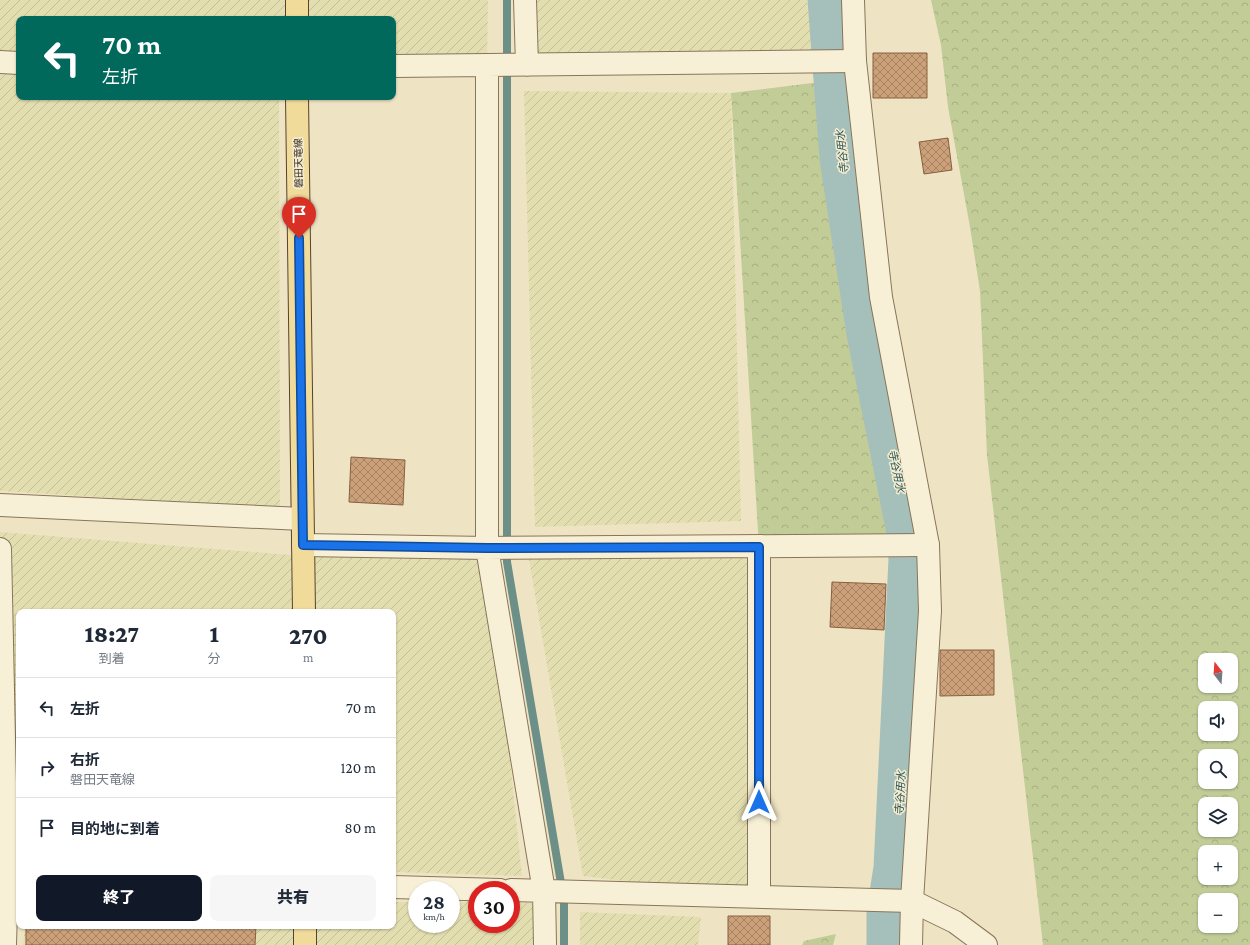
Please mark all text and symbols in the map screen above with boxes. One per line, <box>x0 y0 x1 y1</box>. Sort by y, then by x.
text: 70 m <box>102 29 161 60</box>
icon: left <box>36 32 88 84</box>
text: 左折 <box>102 67 138 87</box>
water label: 寺谷用水 <box>834 128 850 175</box>
street label: 磐田天竜線 <box>293 138 304 188</box>
pin <box>282 197 316 238</box>
icon: arrive <box>288 203 310 225</box>
water label: 寺谷用水 <box>887 448 908 495</box>
text: 18:27 <box>84 620 139 647</box>
text: 1 <box>209 620 219 647</box>
text: 270 <box>289 622 328 649</box>
text: m <box>303 650 314 665</box>
text: 到着 <box>99 651 125 666</box>
text: 分 <box>208 651 221 666</box>
north arrow <box>1198 653 1238 693</box>
map controls <box>1198 653 1238 933</box>
icon: left <box>36 697 58 719</box>
text: 70 m <box>346 700 376 716</box>
text: 左折 <box>70 701 100 717</box>
button: sound <box>1198 701 1238 741</box>
button: search <box>1198 749 1238 789</box>
text: 右折 <box>70 752 100 768</box>
icon: right <box>36 757 58 779</box>
text: 120 m <box>341 760 376 776</box>
water label: 寺谷用水 <box>893 770 907 815</box>
text: 磐田天竜線 <box>70 772 135 787</box>
position arrow <box>738 781 780 823</box>
button: layers <box>1198 797 1238 837</box>
icon: arrive <box>36 817 58 839</box>
text: 80 m <box>345 820 376 836</box>
text: 目的地に到着 <box>70 821 160 837</box>
button: + <box>1198 845 1238 885</box>
button: 終了 <box>36 875 202 921</box>
button: 共有 <box>210 875 376 921</box>
speed limit sign: 30 <box>468 881 520 933</box>
text: 28 <box>423 891 445 913</box>
button: − <box>1198 893 1238 933</box>
text: km/h <box>423 911 445 922</box>

